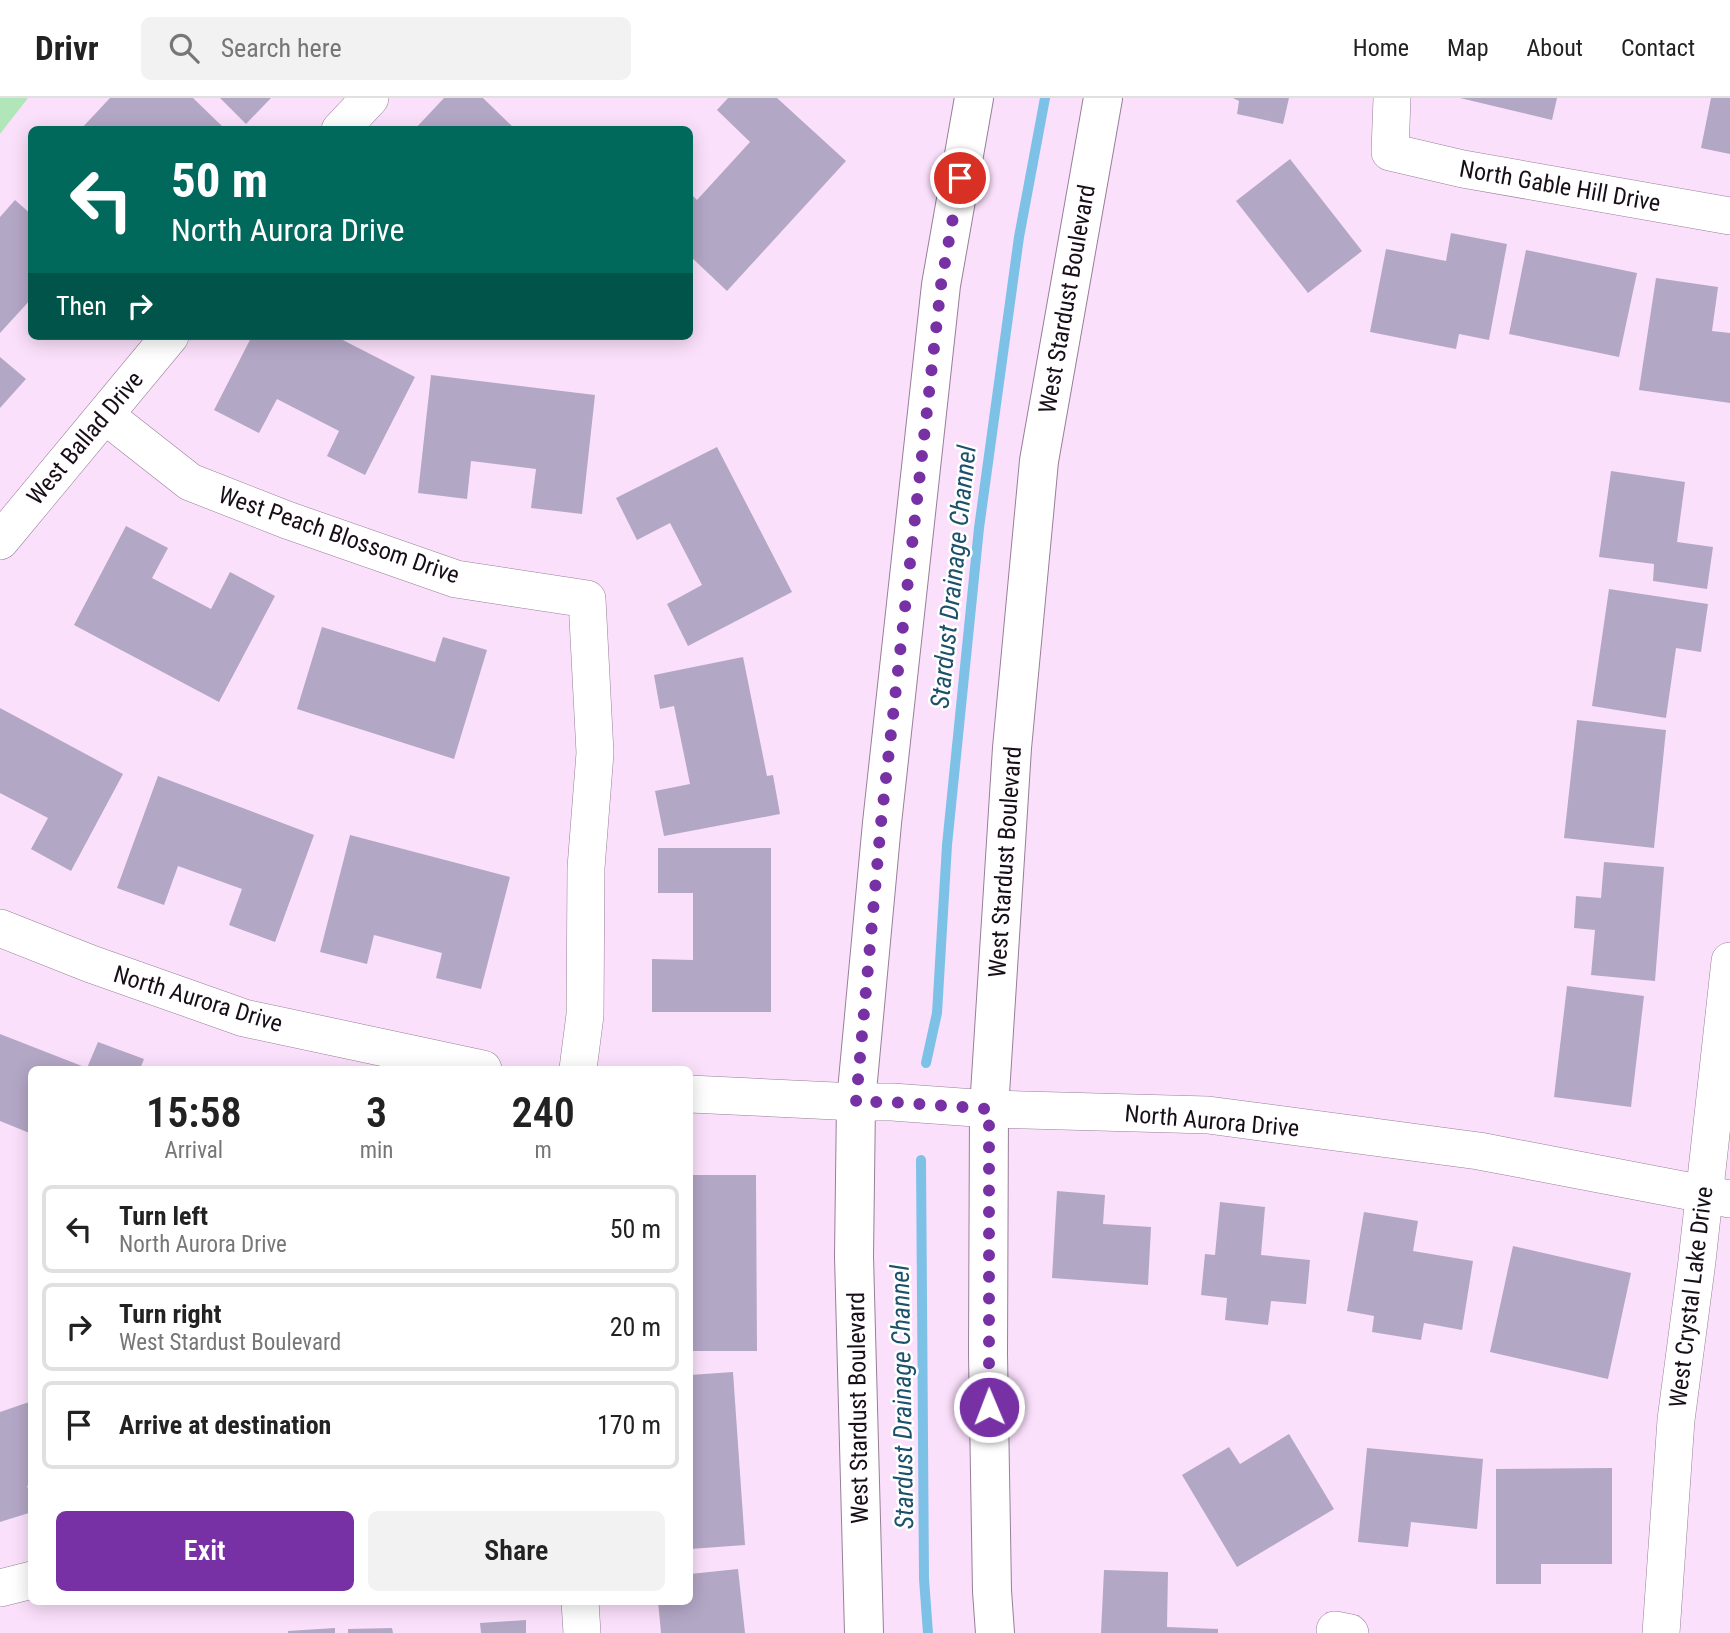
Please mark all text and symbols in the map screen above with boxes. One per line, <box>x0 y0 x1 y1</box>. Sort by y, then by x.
search box <box>141 17 631 80</box>
text: Drivr <box>35 29 99 68</box>
icon: search <box>165 29 203 67</box>
text: Search here <box>221 33 342 63</box>
text: Home <box>1353 34 1409 62</box>
text: Map <box>1447 34 1489 62</box>
text: About <box>1527 34 1583 62</box>
text: Contact <box>1621 34 1695 62</box>
pin <box>930 148 990 208</box>
text: 50 m <box>171 152 268 209</box>
icon: left <box>56 154 147 245</box>
street label: North Gable Hill Drive <box>1457 155 1663 217</box>
icon: arrive <box>941 159 979 197</box>
street label: West Stardust Boulevard <box>1033 182 1101 416</box>
text: North Aurora Drive <box>171 211 405 249</box>
icon: right <box>121 287 159 325</box>
text: Then <box>56 291 107 321</box>
street label: West Ballad Drive <box>21 366 149 510</box>
water label: Stardust Drainage Channel <box>924 443 982 710</box>
street label: West Peach Blossom Drive <box>215 481 463 589</box>
street label: West Stardust Boulevard <box>983 745 1027 979</box>
street label: North Aurora Drive <box>110 960 286 1038</box>
text: 15:58 <box>146 1088 242 1137</box>
text: 3 <box>366 1088 387 1137</box>
text: 240 <box>512 1088 575 1137</box>
street label: North Aurora Drive <box>1124 1099 1300 1143</box>
text: Arrival <box>165 1137 223 1164</box>
text: min <box>360 1137 393 1164</box>
text: m <box>535 1137 552 1164</box>
street label: West Crystal Lake Drive <box>1664 1185 1718 1409</box>
text: Turn left <box>119 1201 208 1231</box>
icon: left <box>60 1210 98 1248</box>
text: 50 m <box>610 1214 661 1244</box>
text: North Aurora Drive <box>119 1231 287 1258</box>
water label: Stardust Drainage Channel <box>885 1263 919 1529</box>
street label: West Stardust Boulevard <box>842 1292 874 1524</box>
text: Turn right <box>119 1299 221 1329</box>
icon: right <box>60 1308 98 1346</box>
text: 20 m <box>610 1312 661 1342</box>
text: West Stardust Boulevard <box>119 1329 341 1356</box>
position arrow <box>952 1370 1026 1444</box>
icon: arrive <box>60 1406 98 1444</box>
text: Arrive at destination <box>119 1410 331 1440</box>
text: 170 m <box>597 1410 661 1440</box>
button: Exit <box>56 1511 354 1591</box>
button: Share <box>368 1511 665 1591</box>

